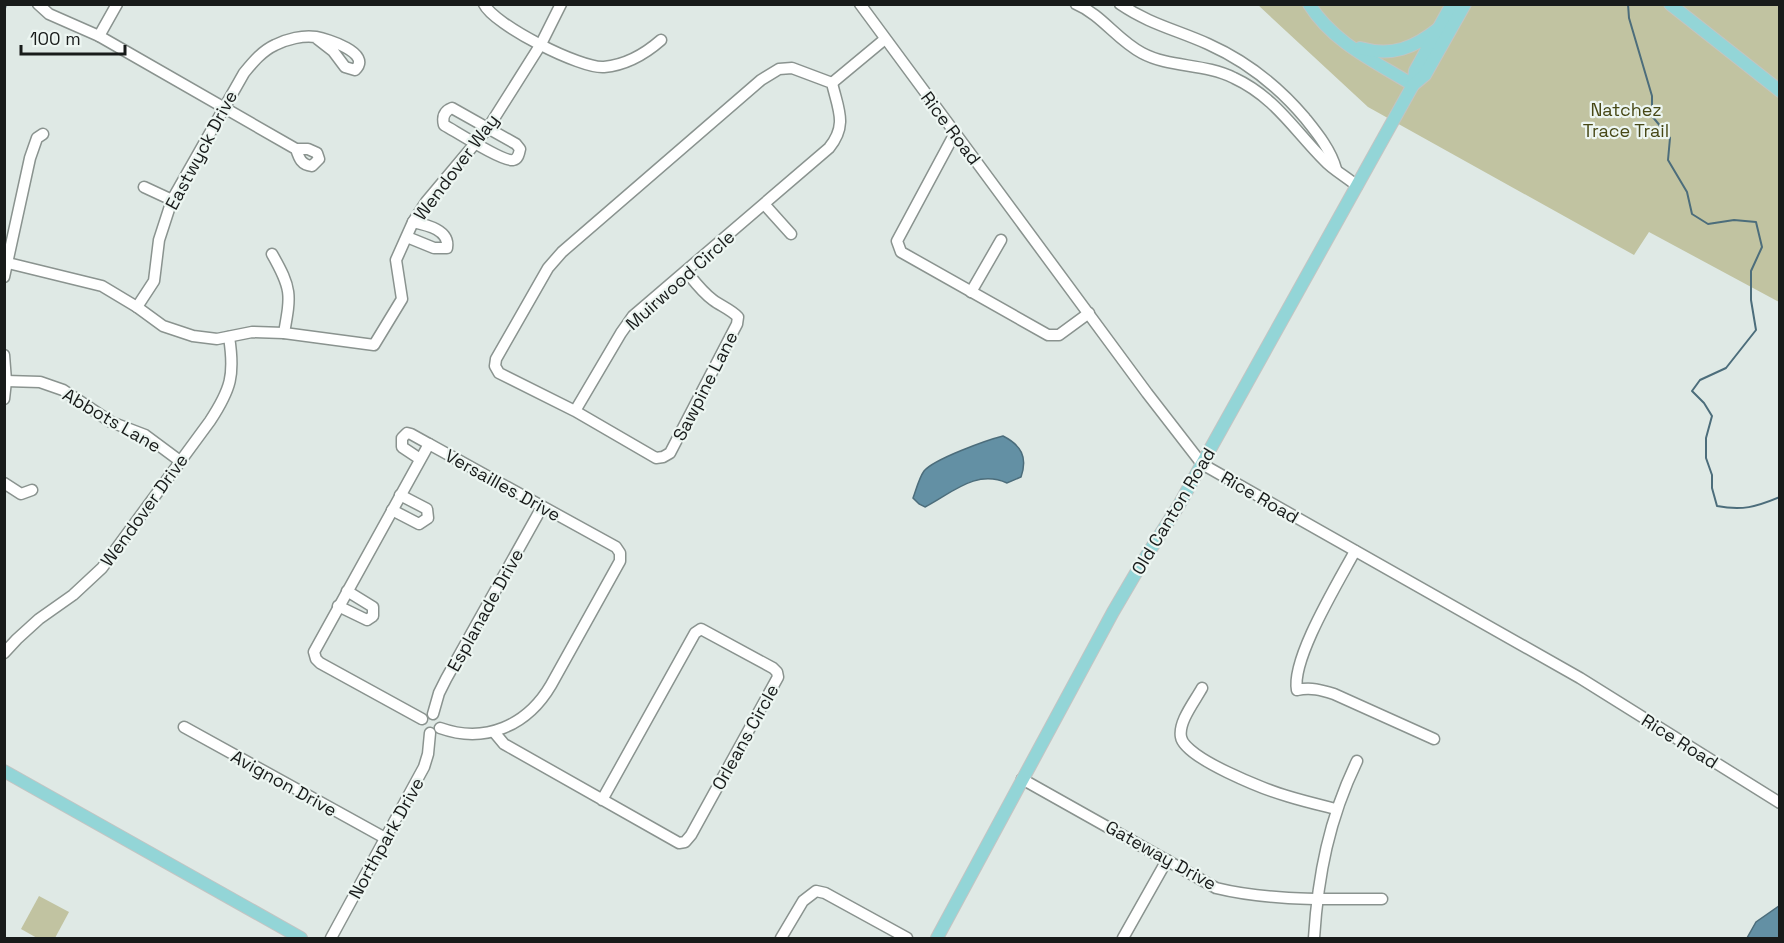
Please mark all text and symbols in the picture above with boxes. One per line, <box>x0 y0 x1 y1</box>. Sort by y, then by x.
scale bar <box>21 18 124 56</box>
text: 100 m <box>30 27 81 50</box>
street label: Eastwyck Drive <box>160 86 242 214</box>
street label: Rice Road <box>916 87 986 169</box>
park label: Natchez Trace Trail <box>1583 98 1669 142</box>
street label: Wendover Way <box>408 109 504 225</box>
street label: Muirwood Circle <box>621 225 739 335</box>
street label: Sawpine Lane <box>668 327 742 445</box>
street label: Abbots Lane <box>59 383 165 457</box>
street label: Old Canton Road <box>1126 443 1220 579</box>
street label: Versailles Drive <box>441 444 565 526</box>
street label: Wendover Drive <box>95 449 193 571</box>
street label: Rice Road <box>1217 466 1303 528</box>
street label: Esplanade Drive <box>442 544 528 676</box>
street label: Orleans Circle <box>706 680 784 794</box>
street label: Rice Road <box>1637 708 1723 774</box>
street label: Avignon Drive <box>227 744 341 822</box>
street label: Northpark Drive <box>343 773 429 903</box>
street label: Gateway Drive <box>1102 815 1220 895</box>

